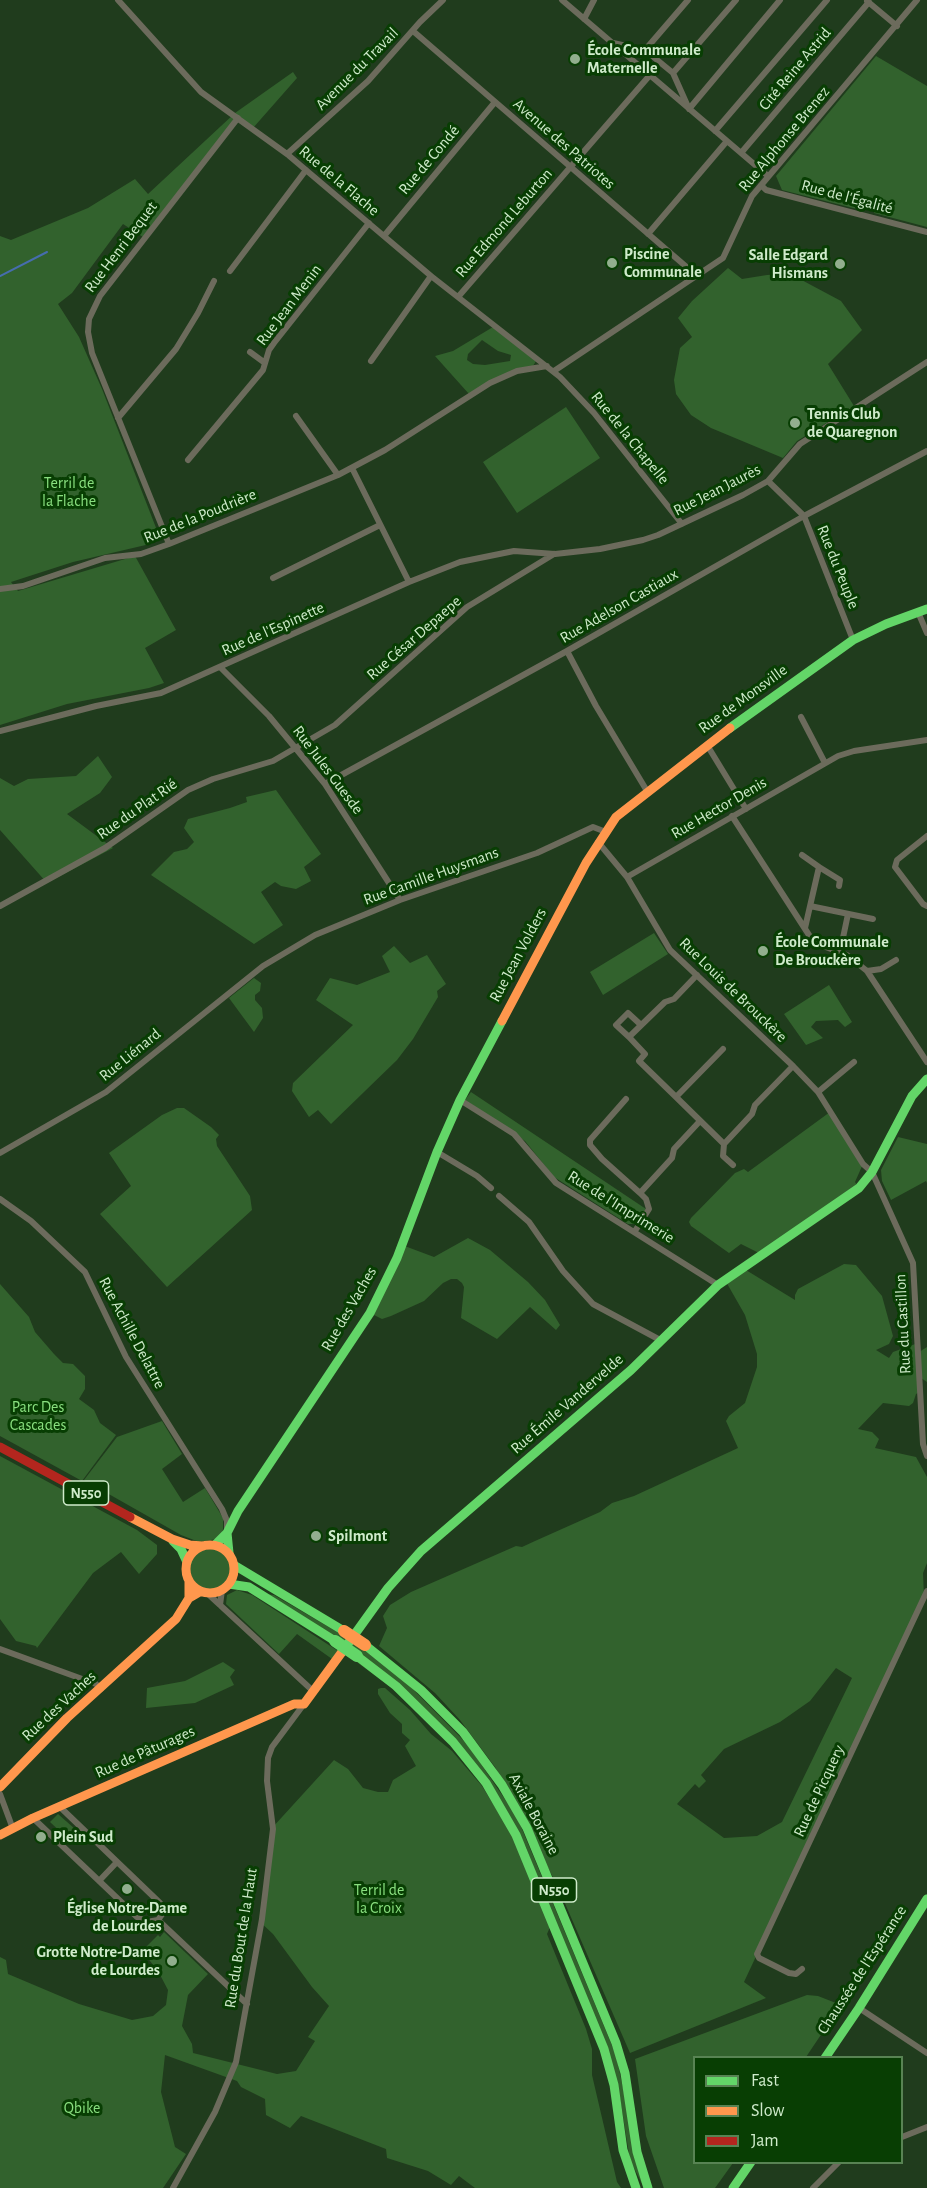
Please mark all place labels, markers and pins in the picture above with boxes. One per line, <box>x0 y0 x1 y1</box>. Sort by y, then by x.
place label: École Communale Maternelle <box>587 40 701 78</box>
marker: École Communale Maternelle <box>568 52 582 66</box>
place label: Piscine Communale <box>624 244 702 282</box>
place label: Salle Edgard Hismans <box>749 245 828 283</box>
marker: Piscine Communale <box>605 256 619 270</box>
marker: Salle Edgard Hismans <box>833 257 847 271</box>
place label: Tennis Club de Quaregnon <box>807 404 897 442</box>
marker: Tennis Club de Quaregnon <box>788 416 802 430</box>
place label: École Communale De Brouckère <box>775 932 889 970</box>
marker: École Communale De Brouckère <box>756 944 770 958</box>
place label: Spilmont <box>328 1526 387 1546</box>
marker: Spilmont <box>309 1529 323 1543</box>
place label: Plein Sud <box>53 1827 113 1847</box>
marker: Plein Sud <box>34 1830 48 1844</box>
marker: Église Notre-Dame de Lourdes <box>120 1882 134 1896</box>
place label: Église Notre-Dame de Lourdes <box>67 1898 187 1936</box>
place label: Grotte Notre-Dame de Lourdes <box>37 1942 160 1980</box>
marker: Grotte Notre-Dame de Lourdes <box>165 1954 179 1968</box>

